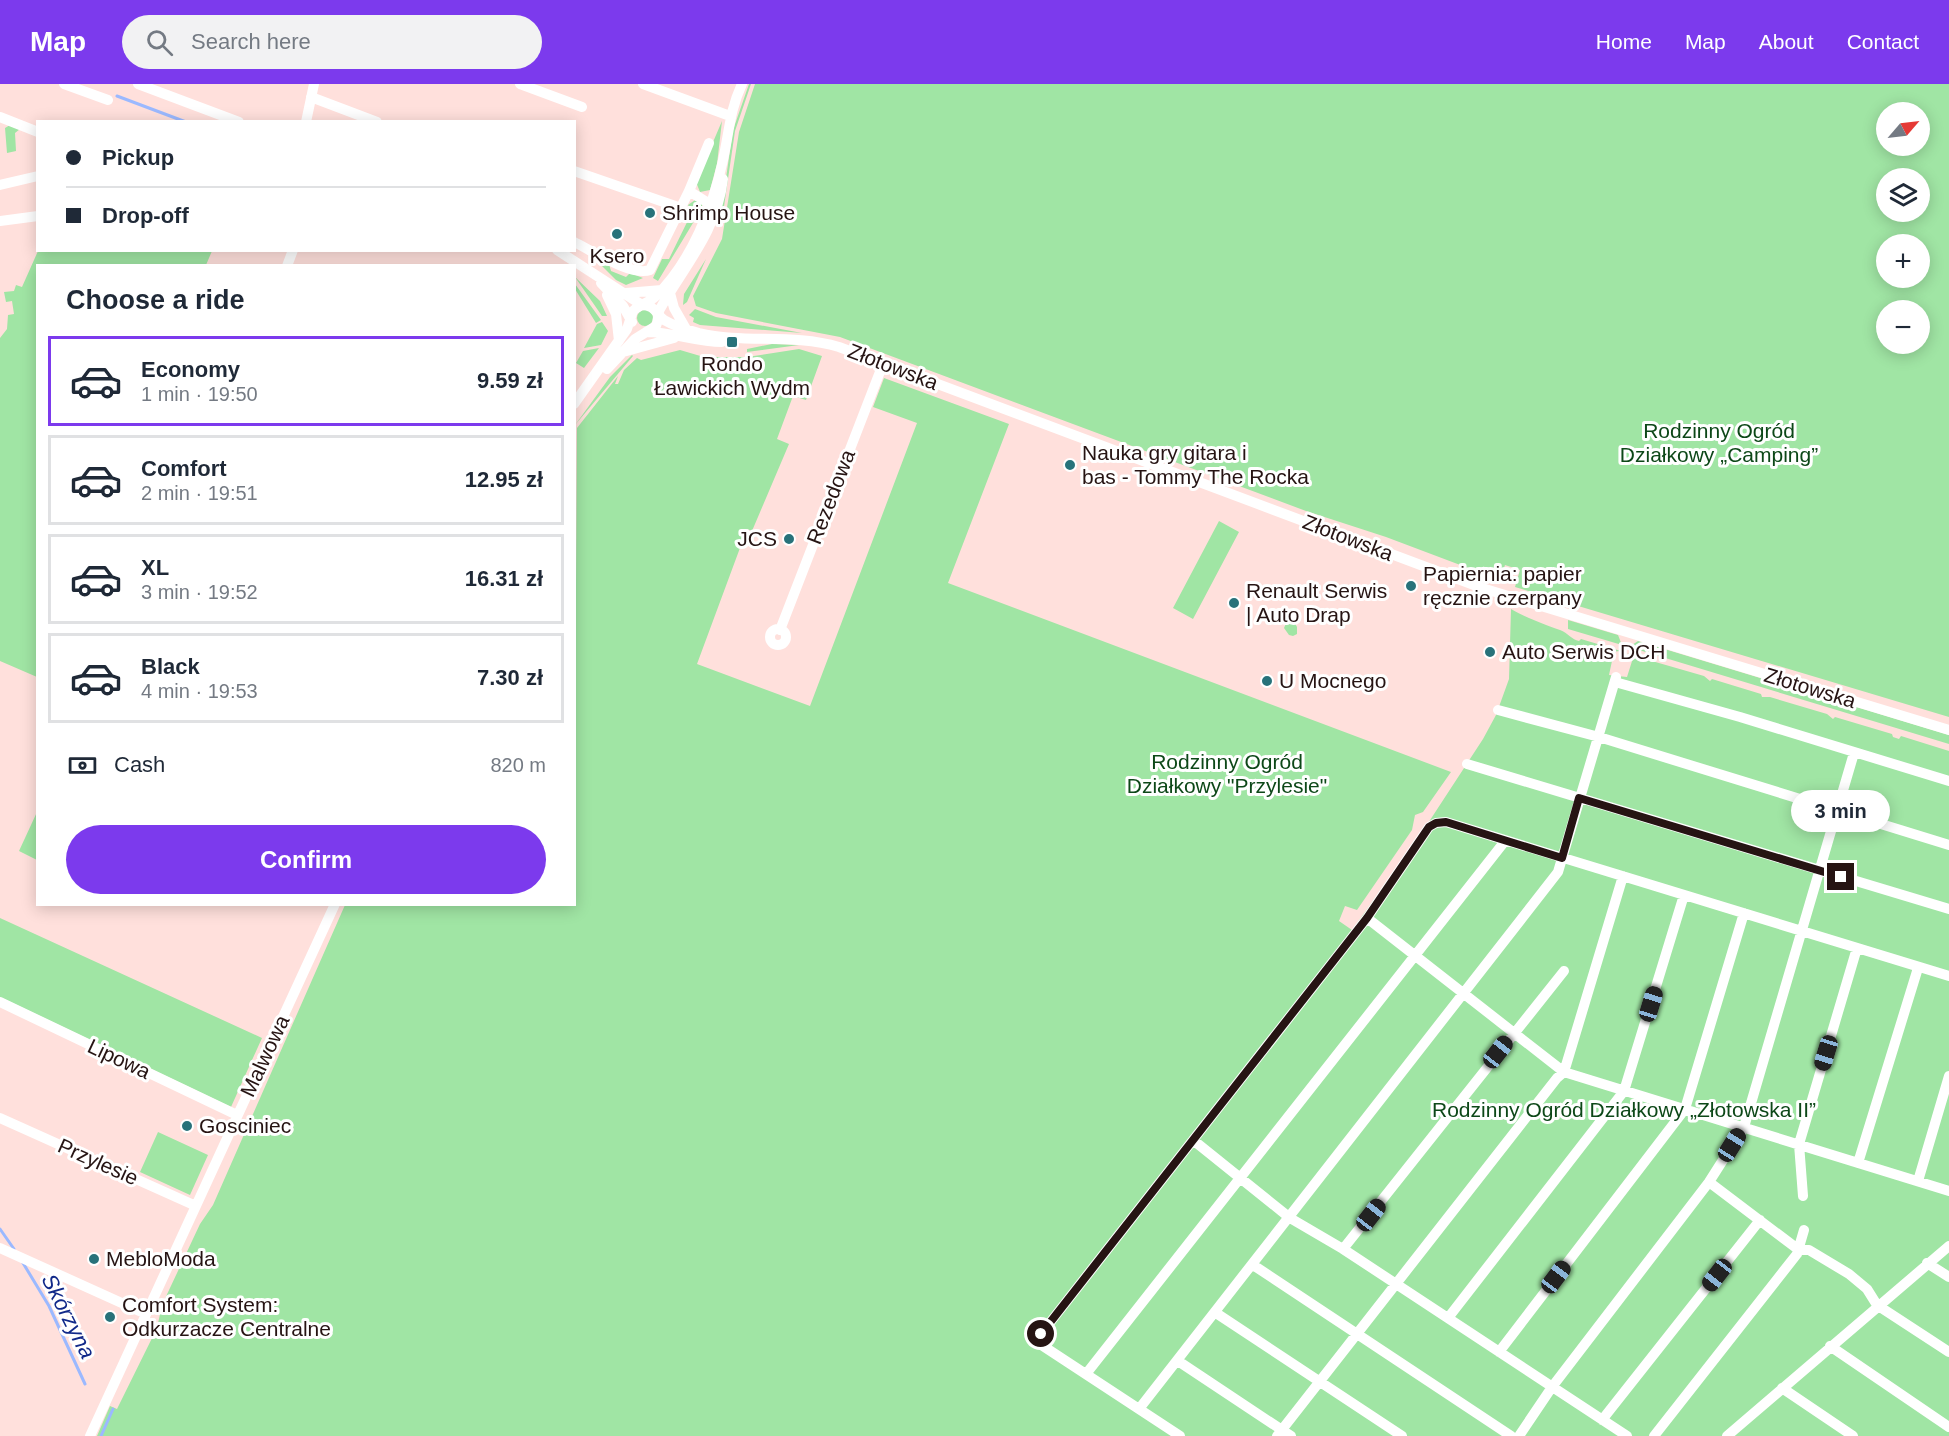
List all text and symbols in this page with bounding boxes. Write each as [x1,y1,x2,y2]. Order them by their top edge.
search box [122,15,542,69]
text: Map [30,26,86,57]
icon: search [143,26,176,59]
text: Search here [191,29,311,54]
text: Home [1596,30,1652,53]
text: Map [1685,30,1726,53]
text: About [1759,30,1814,53]
text: Contact [1847,30,1919,53]
north arrow [1876,102,1930,156]
map controls [1876,102,1930,354]
text: Pickup [102,145,174,170]
button: layers [1876,168,1930,222]
place label: Shrimp House [662,201,795,224]
text: Drop-off [102,203,189,228]
marker: Shrimp House [643,206,657,220]
marker: Ksero [610,227,624,241]
button: + [1876,234,1930,288]
place label: Ksero [590,244,644,267]
text: Choose a ride [66,285,245,315]
button: − [1876,300,1930,354]
marker: Rondo Ławickich Wydm [725,335,739,349]
street label: Złotowska [845,339,942,394]
place label: Rondo Ławickich Wydm [654,352,810,399]
icon: car [69,354,123,408]
text: Economy [141,357,240,382]
text: 9.59 zł [477,368,543,393]
text: 1 min · 19:50 [141,383,258,405]
park label: Rodzinny Ogród Działkowy „Camping” [1620,419,1818,466]
place label: Nauka gry gitara i bas - Tommy The Rocka [1082,441,1309,488]
street label: Rezedowa [802,446,859,547]
icon: car [69,453,123,507]
text: Comfort [141,456,227,481]
marker: Nauka gry gitara i bas - Tommy The Rocka [1063,458,1077,472]
text: 12.95 zł [465,467,543,492]
text: 2 min · 19:51 [141,482,258,504]
street label: Złotowska [1300,510,1397,565]
place label: JCS [737,527,777,550]
marker: JCS [782,532,796,546]
icon: car [69,552,123,606]
text: XL [141,555,169,580]
place label: Papiernia: papier ręcznie czerpany [1423,562,1582,609]
text: 16.31 zł [465,566,543,591]
place label: Renault Serwis | Auto Drap [1246,579,1387,626]
marker: Papiernia: papier ręcznie czerpany [1404,579,1418,593]
text: 3 min · 19:52 [141,581,258,603]
marker: Renault Serwis | Auto Drap [1227,596,1241,610]
place label: Auto Serwis DCH [1502,640,1665,663]
marker: Auto Serwis DCH [1483,645,1497,659]
icon: car [69,651,123,705]
text: Black [141,654,200,679]
street label: Złotowska [1762,663,1859,712]
text: 7.30 zł [477,665,543,690]
place label: U Mocnego [1279,669,1386,692]
marker: U Mocnego [1260,674,1274,688]
text: 4 min · 19:53 [141,680,258,702]
icon: cash [66,749,99,782]
park label: Rodzinny Ogród Działkowy "Przylesie" [1127,750,1327,797]
text: Cash [114,752,165,777]
text: 820 m [490,754,546,776]
callout: 3 min [1792,790,1890,832]
text: 3 min [1814,800,1867,822]
button: Confirm [66,825,546,894]
route end [1827,863,1854,890]
car [1637,984,1665,1024]
street label: Malwowa [236,1011,294,1100]
car [1480,1032,1516,1072]
car [1812,1033,1840,1073]
street label: Lipowa [84,1034,155,1083]
park label: Rodzinny Ogród Działkowy „Złotowska II” [1432,1098,1816,1121]
place label: Gosciniec [199,1114,291,1137]
marker: Gosciniec [180,1119,194,1133]
car [1715,1125,1749,1165]
street label: Przylesie [55,1134,142,1189]
car [1353,1195,1389,1235]
place label: MebloModa [106,1247,216,1270]
marker: MebloModa [87,1252,101,1266]
car [1699,1255,1735,1295]
car [1538,1257,1574,1297]
water label: Skórzyna [37,1270,101,1363]
place label: Comfort System: Odkurzacze Centralne [122,1293,331,1340]
marker: Comfort System: Odkurzacze Centralne [103,1310,117,1324]
route start [1027,1320,1054,1347]

